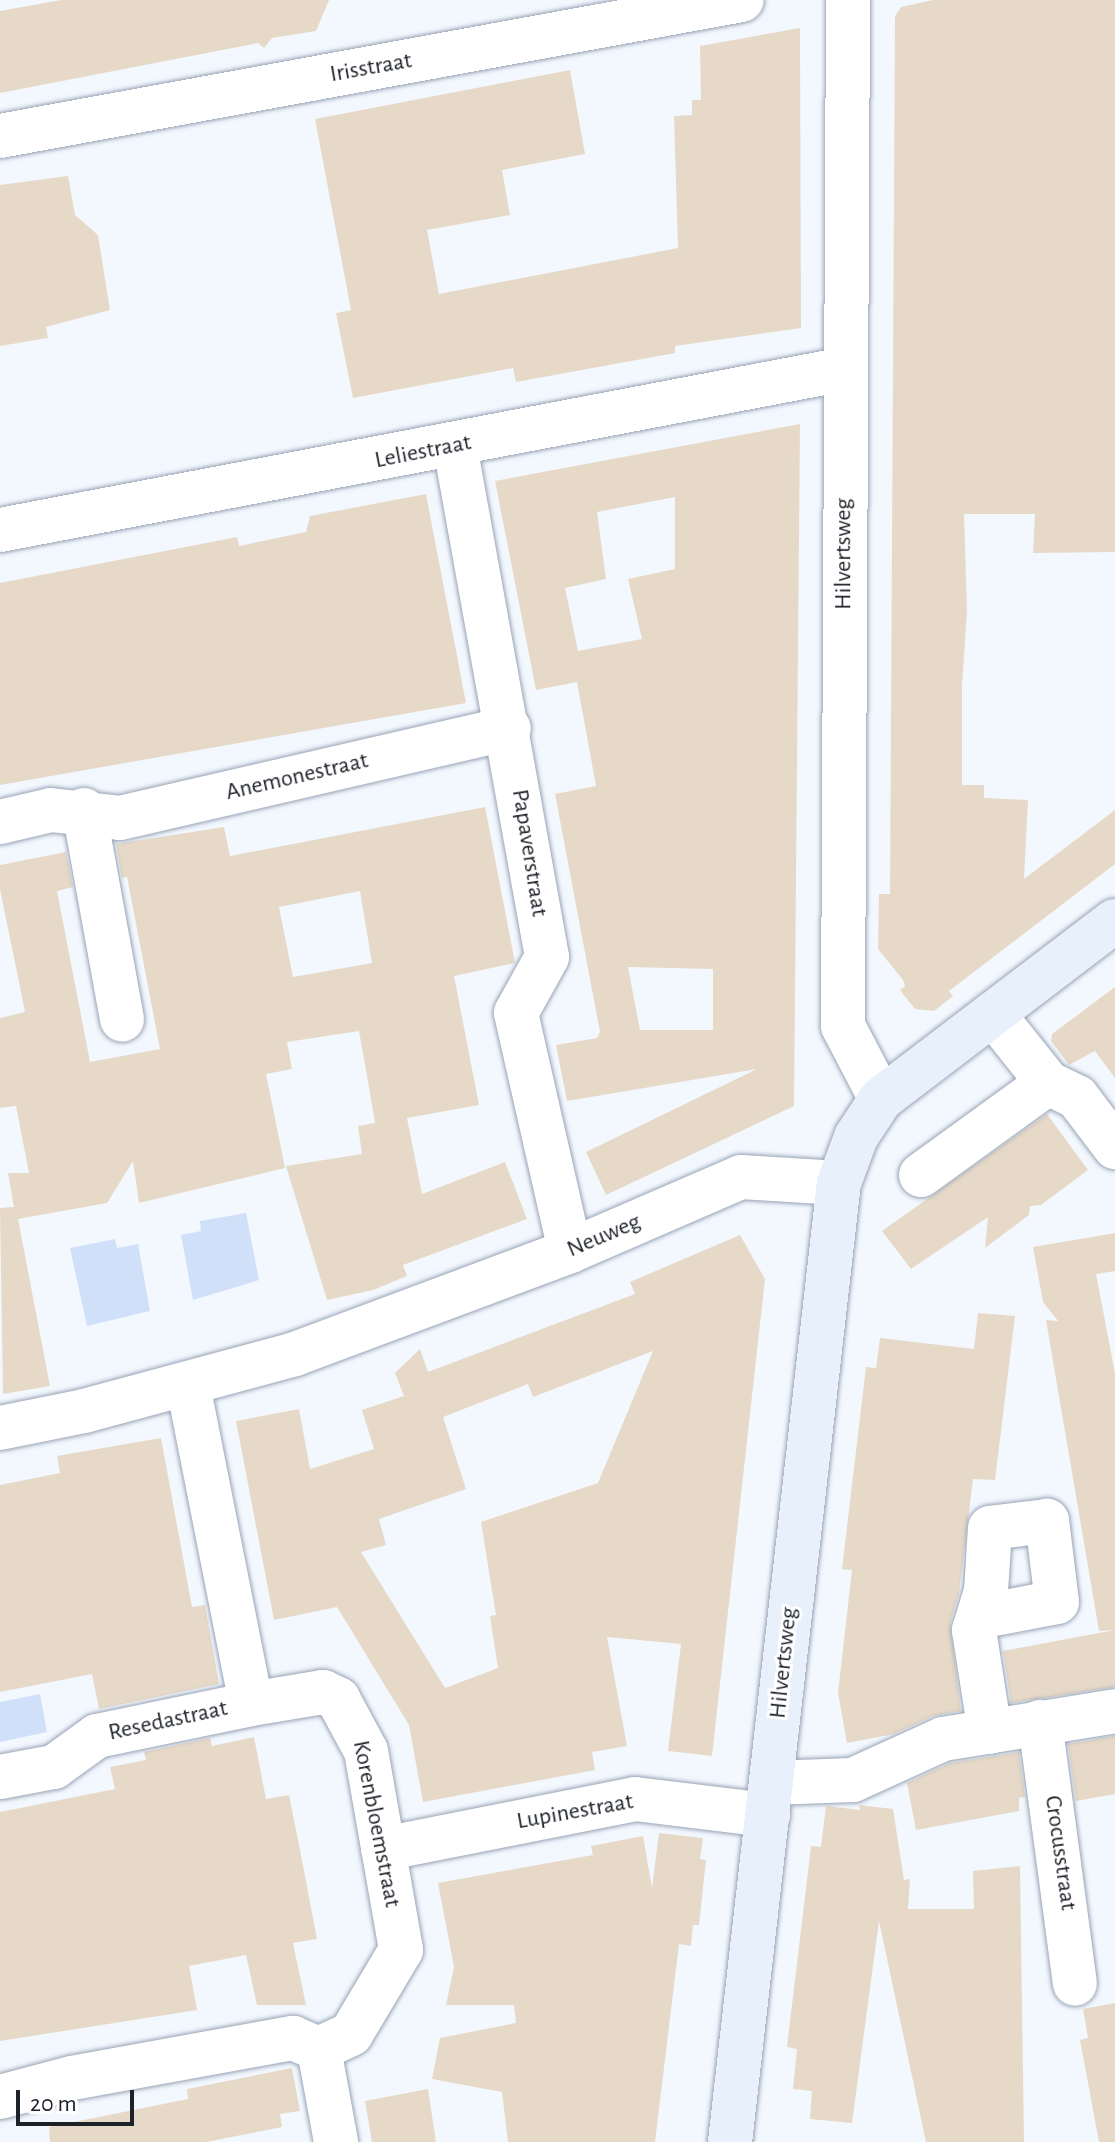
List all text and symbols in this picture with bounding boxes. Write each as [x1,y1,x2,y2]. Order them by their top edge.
street label: Irisstraat [328,47,414,89]
street label: Leliestraat [372,429,474,475]
street label: Hilvertsweg [830,498,858,610]
street label: Anemonestraat [223,747,371,807]
street label: Papaverstraat [505,787,553,919]
street label: Neuweg [563,1208,645,1264]
street label: Hilvertsweg [764,1606,804,1720]
street label: Resedastraat [106,1694,230,1748]
street label: Korenbloemstraat [346,1738,406,1910]
street label: Lupinestraat [515,1788,635,1836]
street label: Crocusstraat [1038,1794,1082,1912]
scale bar [20,2074,138,2124]
text: 20 m [30,2092,77,2116]

